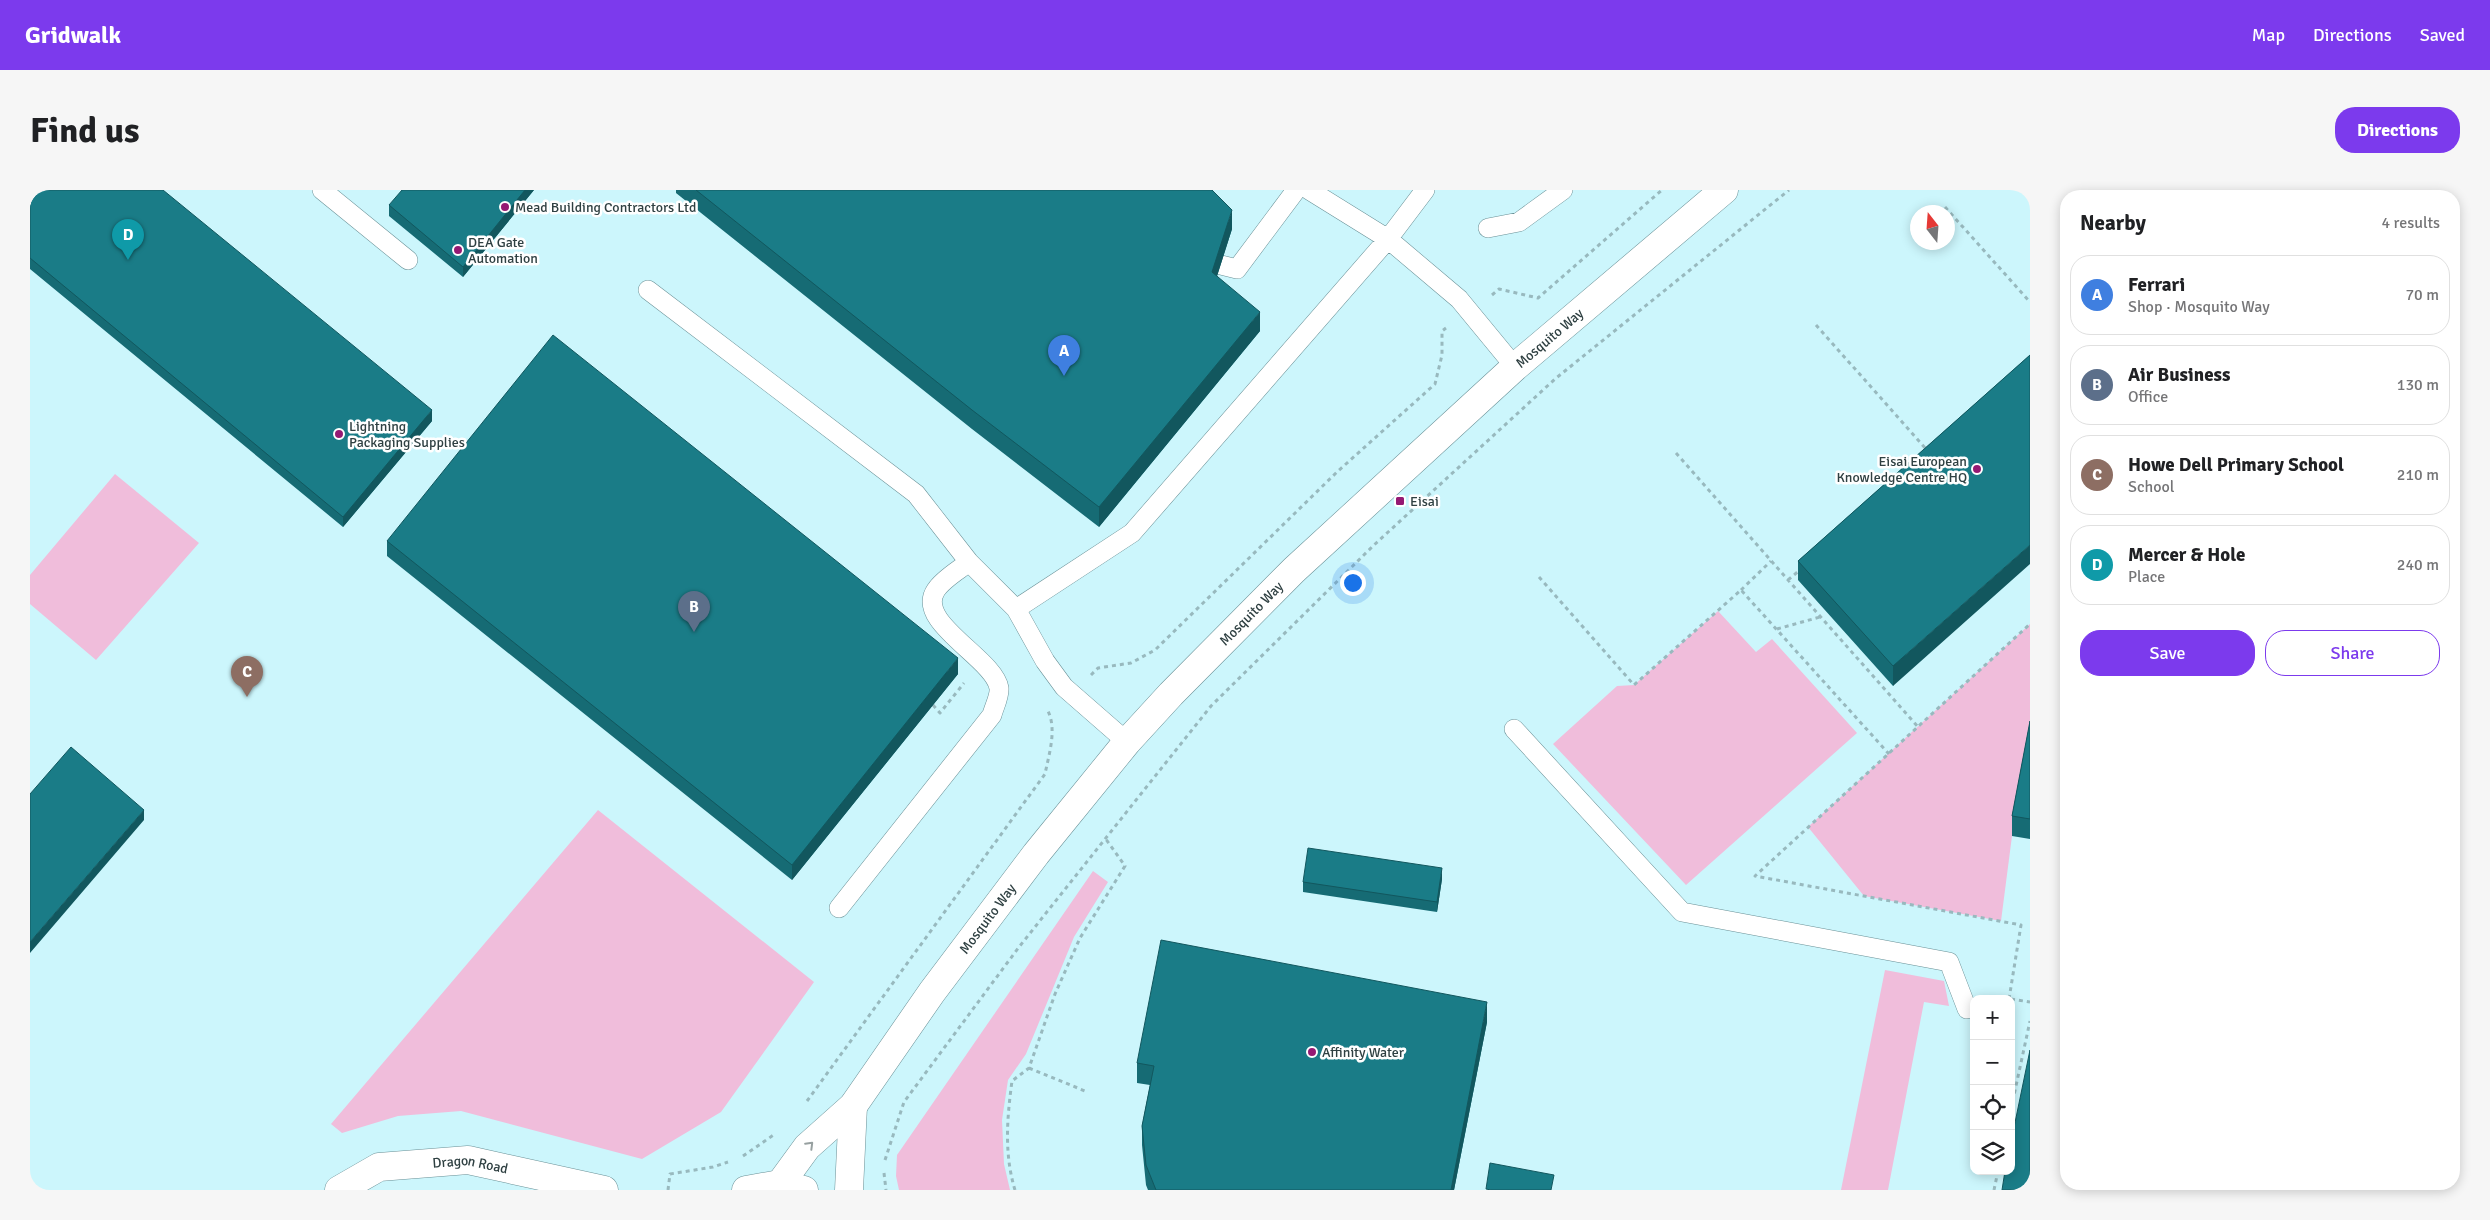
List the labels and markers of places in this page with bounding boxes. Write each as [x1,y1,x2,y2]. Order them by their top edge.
place label: Mead Building Contractors Ltd [515,199,696,216]
marker: Mead Building Contractors Ltd [499,201,511,213]
pin: D [112,219,144,260]
place label: DEA Gate Automation [468,234,538,267]
marker: DEA Gate Automation [452,244,464,256]
pin: A [1048,335,1080,376]
place label: Lightning Packaging Supplies [349,418,465,451]
marker: Lightning Packaging Supplies [333,428,345,440]
place label: Eisai European Knowledge Centre HQ [1836,453,1967,486]
marker: Eisai European Knowledge Centre HQ [1971,463,1983,475]
place label: Eisai [1410,493,1439,510]
marker: Eisai [1394,495,1406,507]
pin: B [678,591,710,632]
pin: C [231,656,263,697]
place label: Affinity Water [1322,1044,1405,1061]
marker: Affinity Water [1306,1046,1318,1058]

